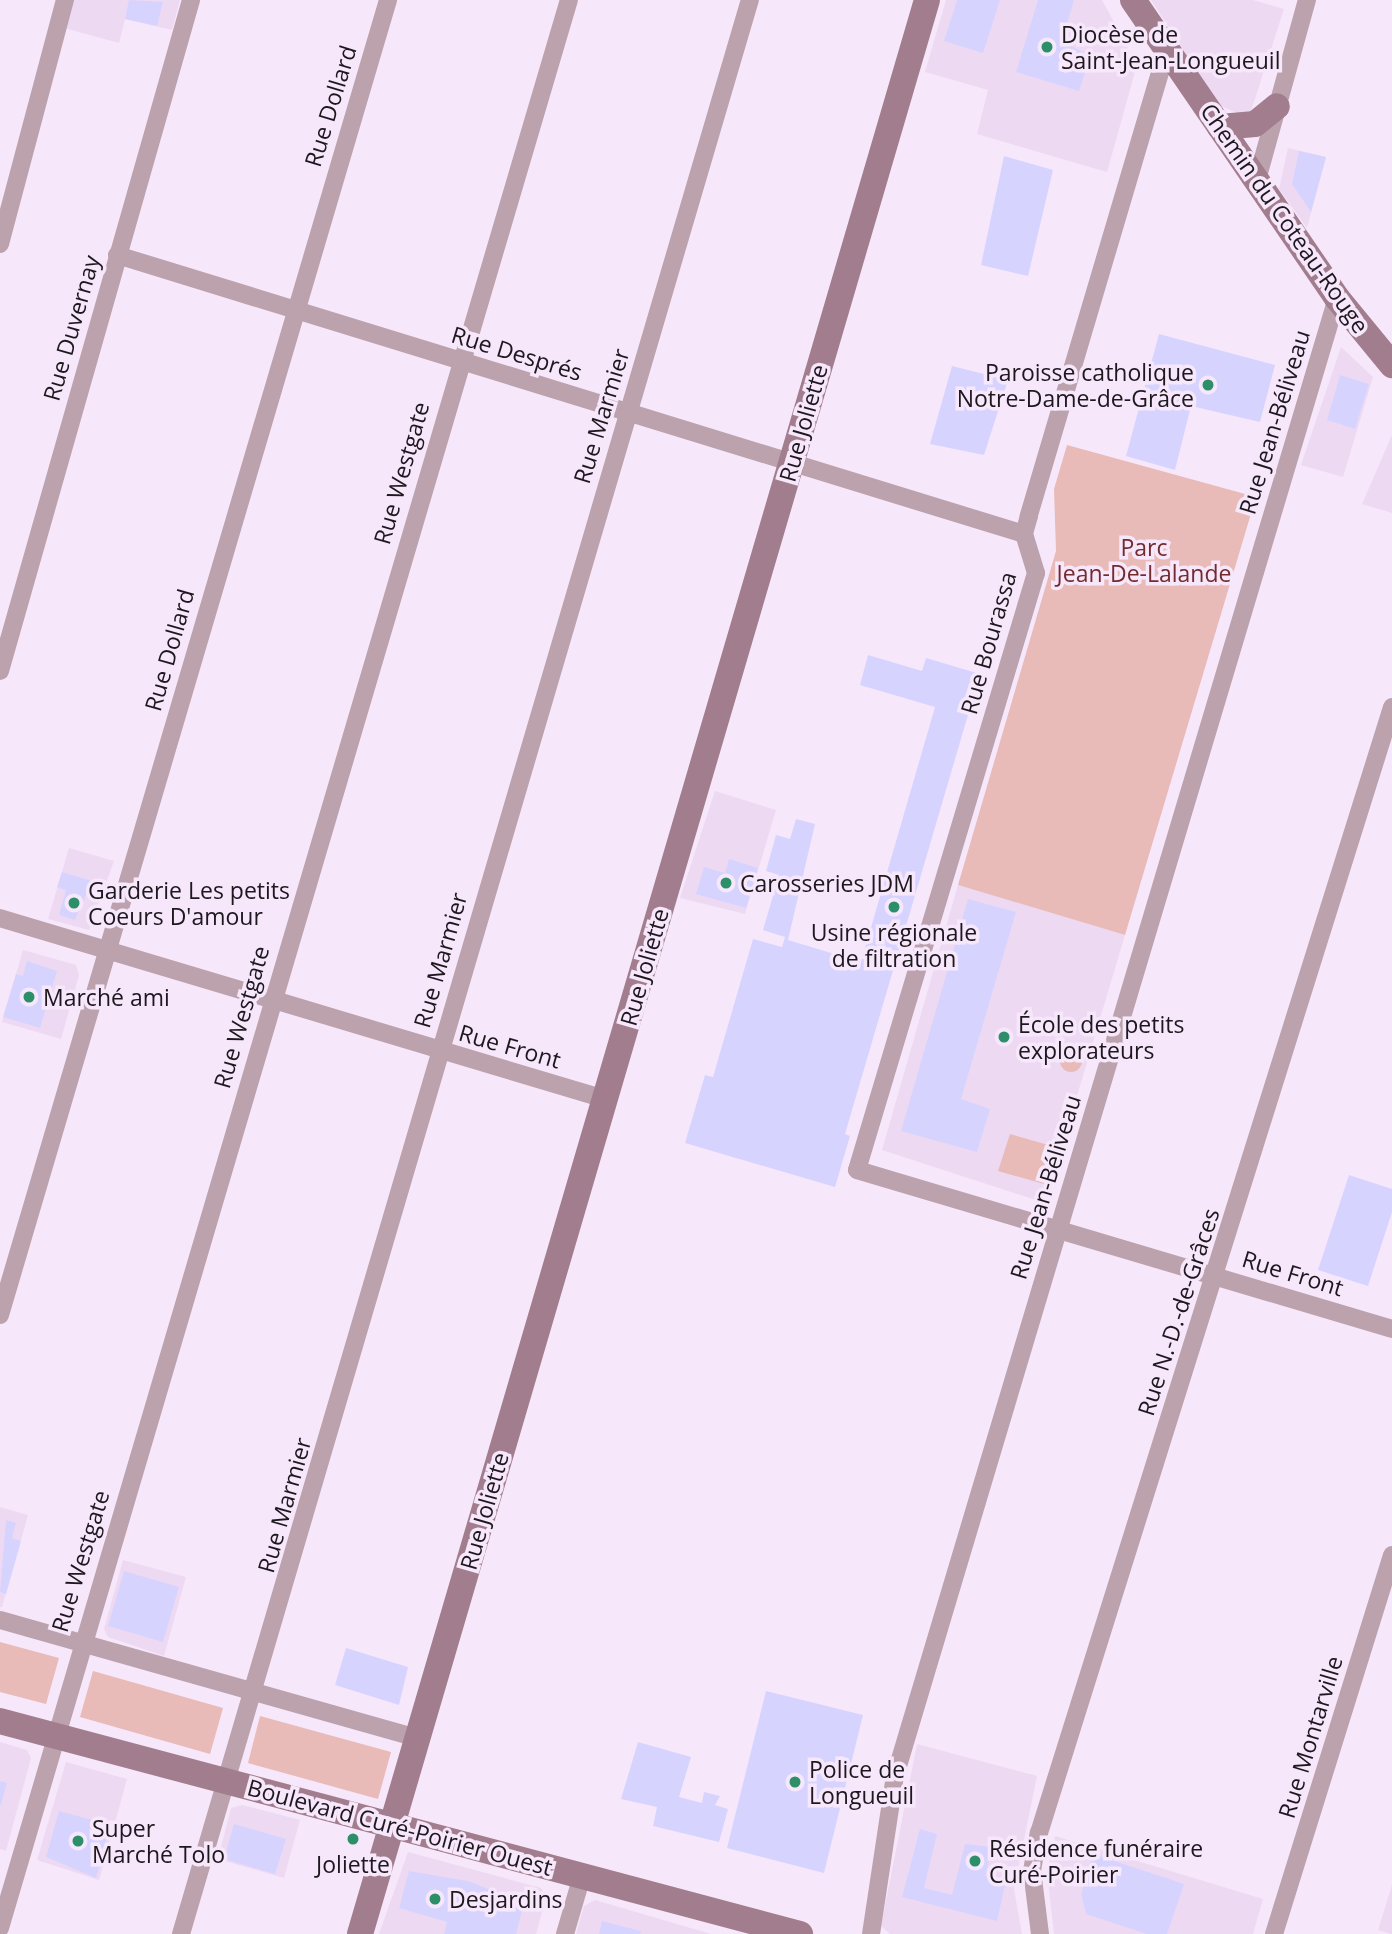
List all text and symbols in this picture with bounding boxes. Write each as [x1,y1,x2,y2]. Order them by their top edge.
place label: Diocèse de Saint-Jean-Longueuil [1061,20,1280,74]
marker: Diocèse de Saint-Jean-Longueuil [1039,39,1055,55]
street label: Rue Dollard [298,42,362,170]
street label: Chemin du Coteau-Rouge [1195,98,1375,338]
street label: Rue Duvernay [37,252,105,404]
street label: Rue Després [448,320,586,386]
street label: Rue Jean-Béliveau [1233,327,1315,517]
street label: Rue Marmier [567,345,635,487]
place label: Paroisse catholique Notre-Dame-de-Grâce [957,358,1194,412]
street label: Rue Joliette [773,361,833,485]
marker: Paroisse catholique Notre-Dame-de-Grâce [1200,377,1216,393]
street label: Rue Westgate [367,399,435,547]
park label: Parc Jean-De-Lalande [1057,533,1231,587]
street label: Rue Bourassa [954,569,1022,717]
street label: Rue Dollard [138,586,200,714]
place label: Carosseries JDM [740,869,914,897]
marker: Carosseries JDM [718,875,734,891]
place label: Garderie Les petits Coeurs D'amour [88,876,290,930]
street label: Rue Marmier [408,889,472,1031]
marker: Garderie Les petits Coeurs D'amour [66,895,82,911]
marker: Usine régionale de filtration [886,899,902,915]
street label: Rue Joliette [614,905,674,1029]
place label: Usine régionale de filtration [811,918,977,972]
street label: Rue Westgate [207,943,275,1091]
place label: Marché ami [43,983,170,1011]
marker: Marché ami [21,989,37,1005]
place label: École des petits explorateurs [1018,1010,1184,1064]
street label: Rue Front [456,1018,564,1074]
marker: École des petits explorateurs [996,1029,1012,1045]
street label: Rue Jean-Béliveau [1004,1092,1086,1282]
street label: Rue N.-D.-de-Grâces [1131,1205,1225,1419]
street label: Rue Front [1239,1245,1347,1301]
street label: Rue Marmier [252,1434,316,1576]
street label: Rue Joliette [454,1449,514,1573]
street label: Rue Westgate [45,1487,115,1635]
street label: Rue Montarville [1272,1653,1348,1821]
place label: Police de Longueuil [809,1755,914,1809]
street label: Boulevard Curé-Poirier Ouest [244,1773,556,1881]
marker: Police de Longueuil [787,1774,803,1790]
place label: Super Marché Tolo [92,1814,225,1868]
marker: Joliette [345,1831,361,1847]
marker: Super Marché Tolo [70,1833,86,1849]
place label: Résidence funéraire Curé-Poirier [989,1834,1203,1888]
place label: Joliette [316,1850,390,1878]
marker: Résidence funéraire Curé-Poirier [967,1853,983,1869]
place label: Desjardins [449,1885,562,1913]
marker: Desjardins [427,1891,443,1907]

